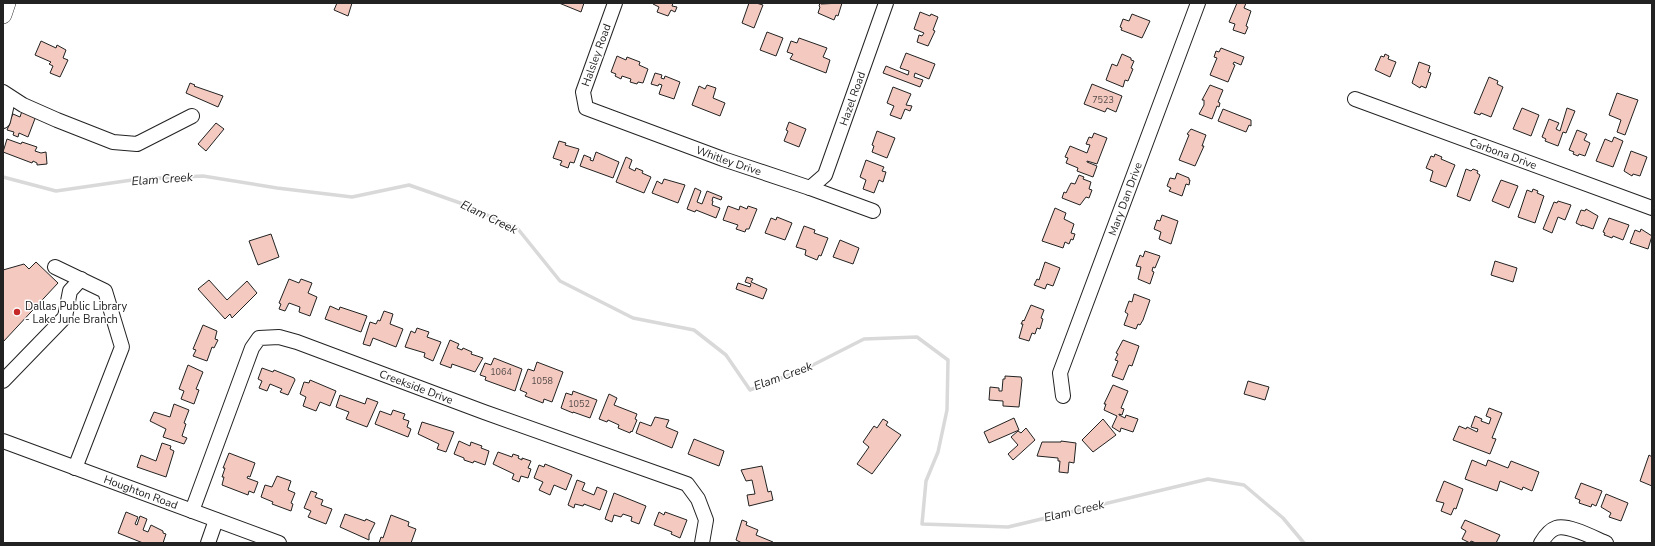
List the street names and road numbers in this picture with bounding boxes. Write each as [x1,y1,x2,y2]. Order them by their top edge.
street label: Halsley Road [578,22,615,89]
street label: Hazel Road [836,69,869,128]
street label: Carbona Drive [1467,135,1539,173]
street label: Whitley Drive [694,143,763,179]
street label: Mary Dan Drive [1105,160,1146,238]
street label: Creekside Drive [377,367,455,408]
street label: Houghton Road [102,472,180,513]

